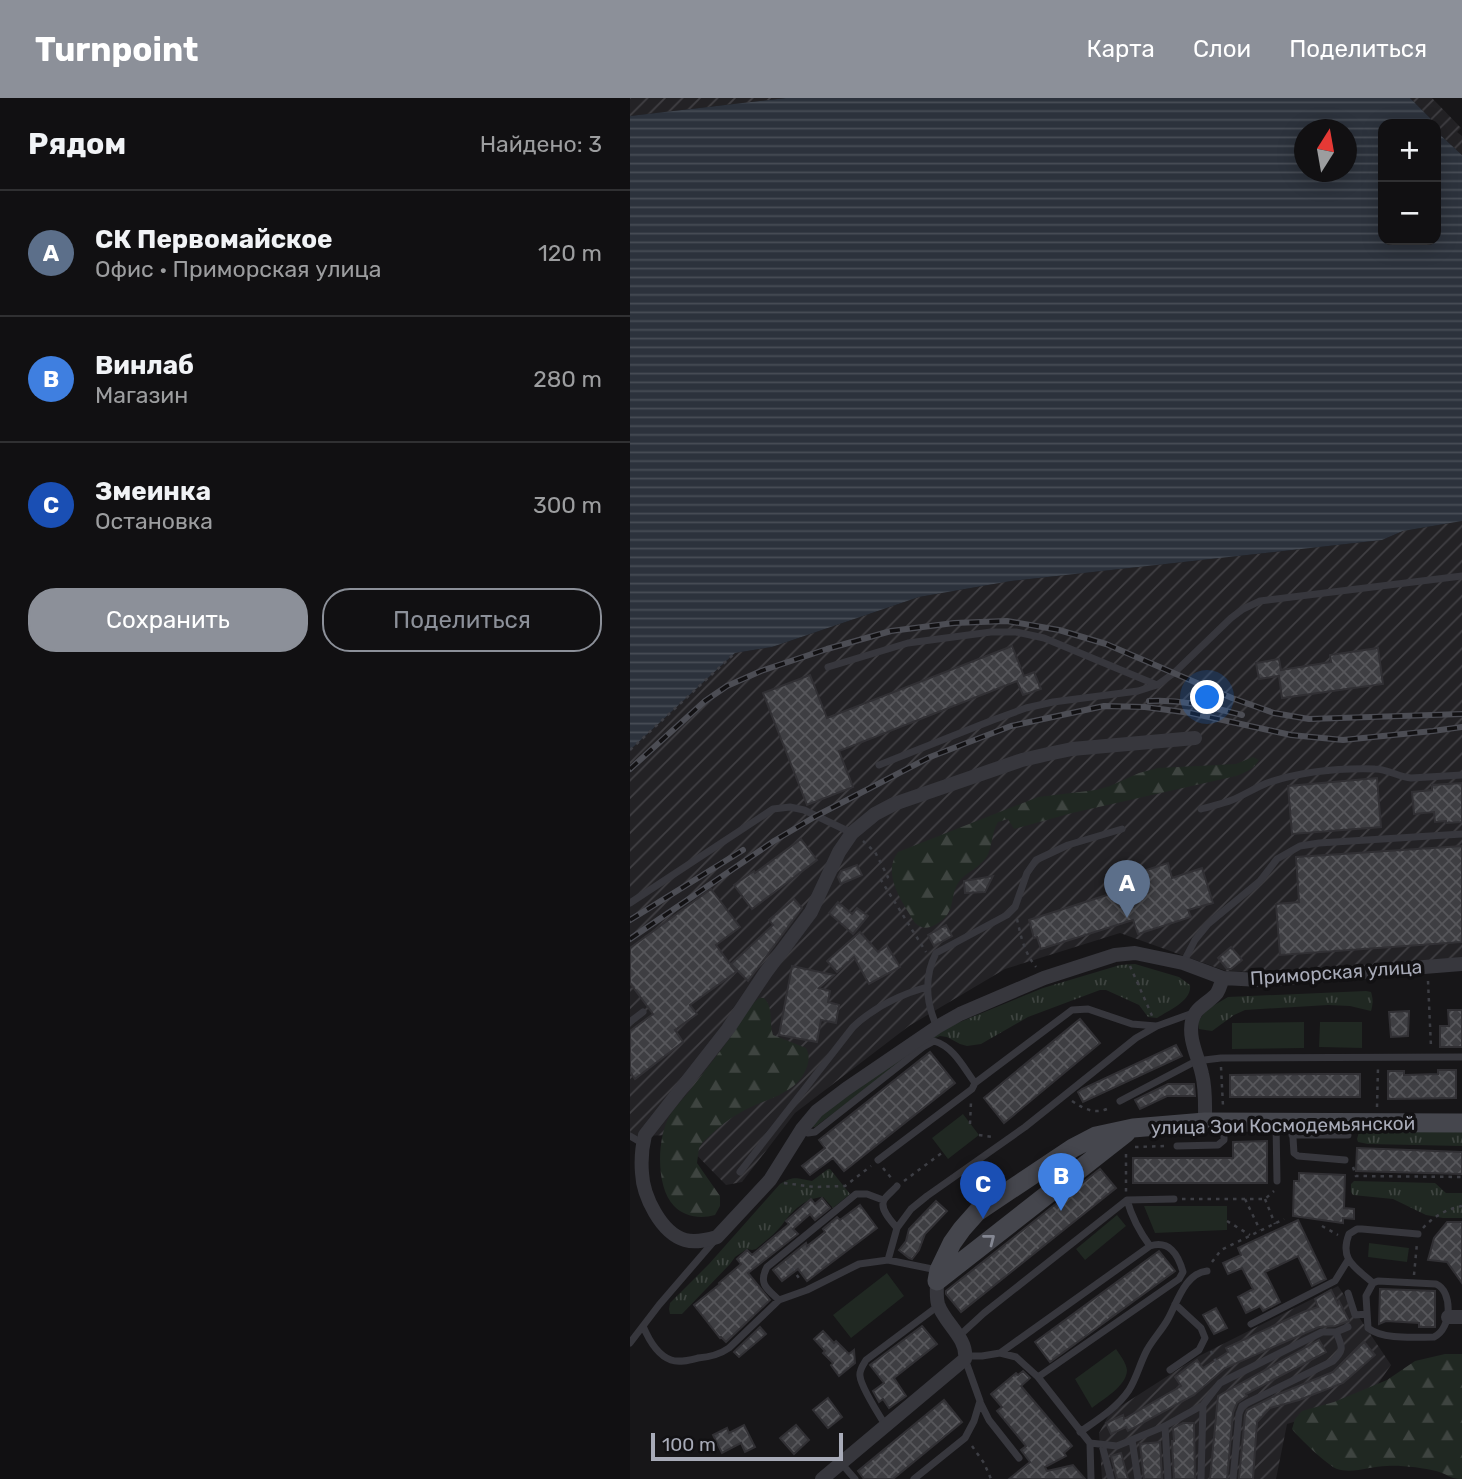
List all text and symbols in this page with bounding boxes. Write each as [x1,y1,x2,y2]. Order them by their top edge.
text: Turnpoint [35,30,198,69]
text: Карта [1086,35,1155,63]
text: Слои [1193,35,1251,63]
text: Поделиться [1289,35,1427,63]
north arrow [1294,119,1357,182]
map controls [1378,119,1441,245]
button: + [1378,119,1441,182]
text: Рядом [28,126,126,162]
text: Найдено: 3 [480,130,602,158]
button: − [1378,182,1441,245]
text: СК Первомайское [95,224,333,255]
text: A [43,239,59,267]
text: 120 m [538,239,602,267]
text: Офис · Приморская улица [95,255,381,283]
text: Винлаб [95,350,194,381]
text: B [43,365,59,393]
text: 280 m [533,365,602,393]
text: Магазин [95,381,188,409]
text: Змеинка [95,476,211,507]
text: C [43,491,59,519]
text: 300 m [533,491,602,519]
text: Остановка [95,507,213,535]
button: Сохранить [28,588,308,652]
button: Поделиться [322,588,602,652]
your location [1190,680,1224,714]
pin: A [1104,860,1150,918]
street label: Приморская улица [1249,955,1423,990]
street label: улица Зои Космодемьянской [1151,1112,1415,1139]
pin: B [1038,1153,1084,1211]
pin: C [960,1161,1006,1219]
one-way arrow [983,1234,995,1247]
scale bar [651,1430,844,1462]
text: 100 m [662,1433,716,1456]

